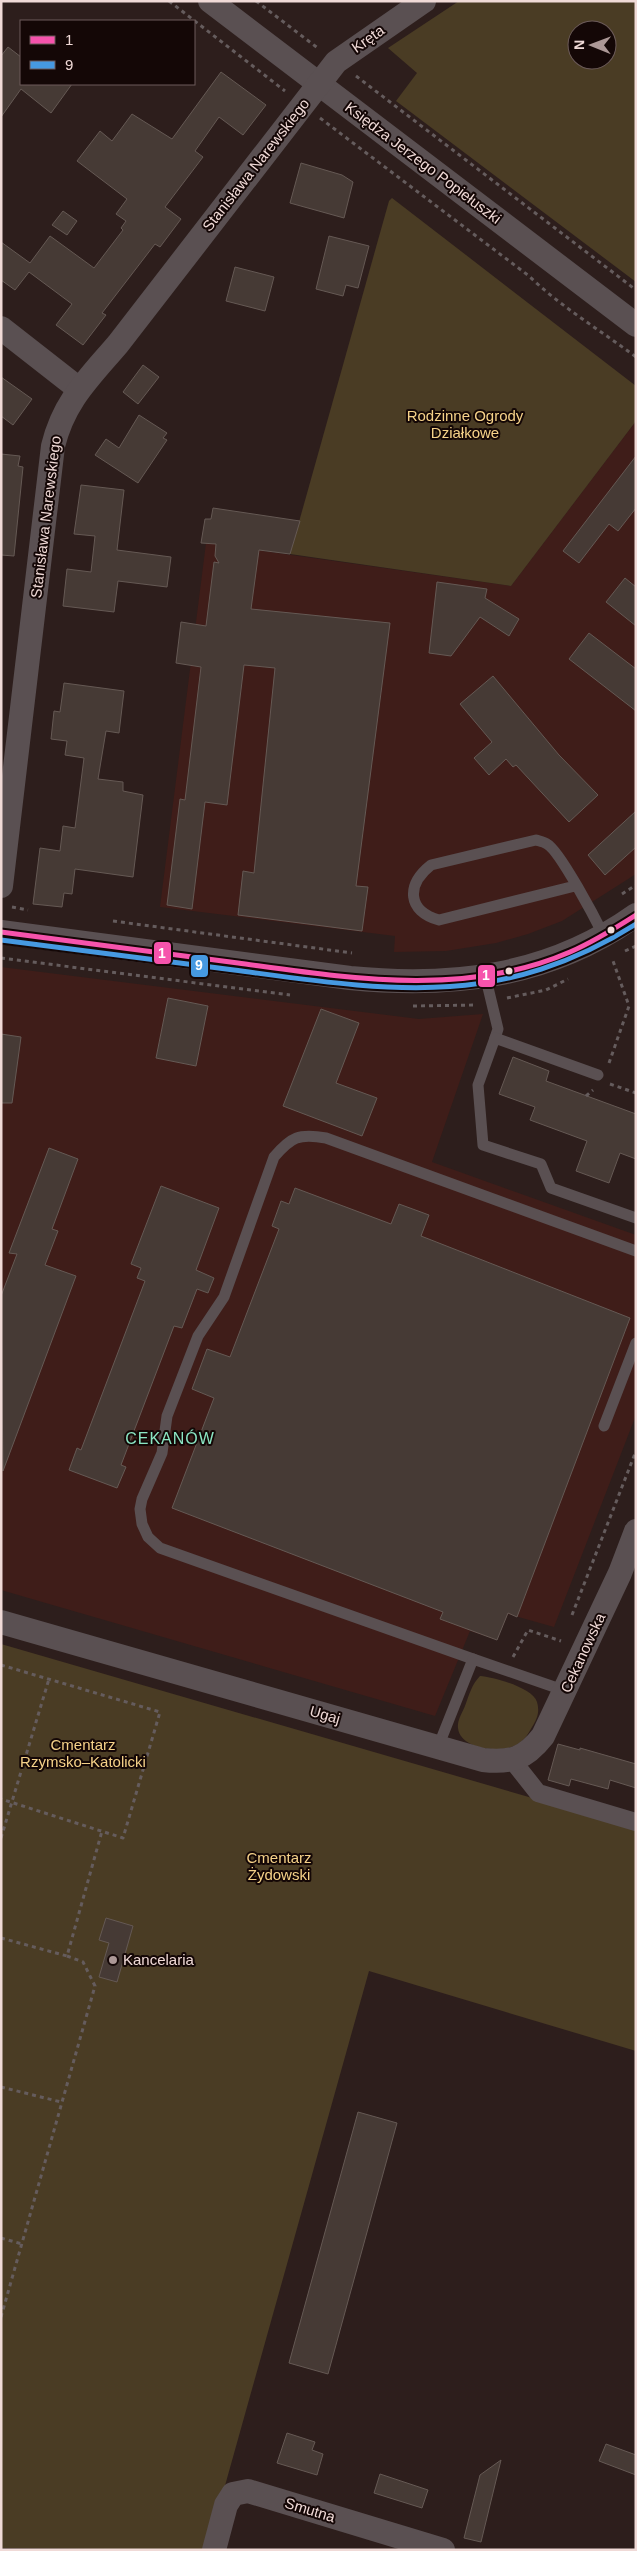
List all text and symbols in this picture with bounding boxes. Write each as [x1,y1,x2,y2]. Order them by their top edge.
legend [20,20,195,85]
north arrow [567,20,617,70]
street label: Kręta [348,21,388,56]
text: 1 [65,31,73,48]
text: N [571,40,587,50]
text: 9 [65,56,73,73]
street label: Stanisława Narewskiego [199,95,313,234]
street label: Księdza Jerzego Popiełuszki [342,98,505,227]
park label: Rodzinne Ogrody Działkowe [407,407,524,441]
street label: Stanisława Narewskiego [27,435,64,599]
unlabelled marker [606,925,616,935]
line badge: 1 [153,941,172,965]
text: 1 [158,945,166,961]
line badge: 9 [190,954,209,978]
text: 9 [195,957,203,973]
line badge: 1 [477,964,496,988]
unlabelled marker [504,966,514,976]
text: 1 [482,967,490,983]
district label: CEKANÓW [125,1429,215,1447]
street label: Cekanowska [557,1610,609,1695]
street label: Ugaj [308,1702,342,1727]
park label: Cmentarz Rzymsko–Katolicki [20,1736,146,1770]
park label: Cmentarz Żydowski [246,1849,312,1883]
place label: Kancelaria [123,1951,195,1968]
marker: Kancelaria [107,1954,119,1966]
street label: Smutna [283,2494,338,2525]

